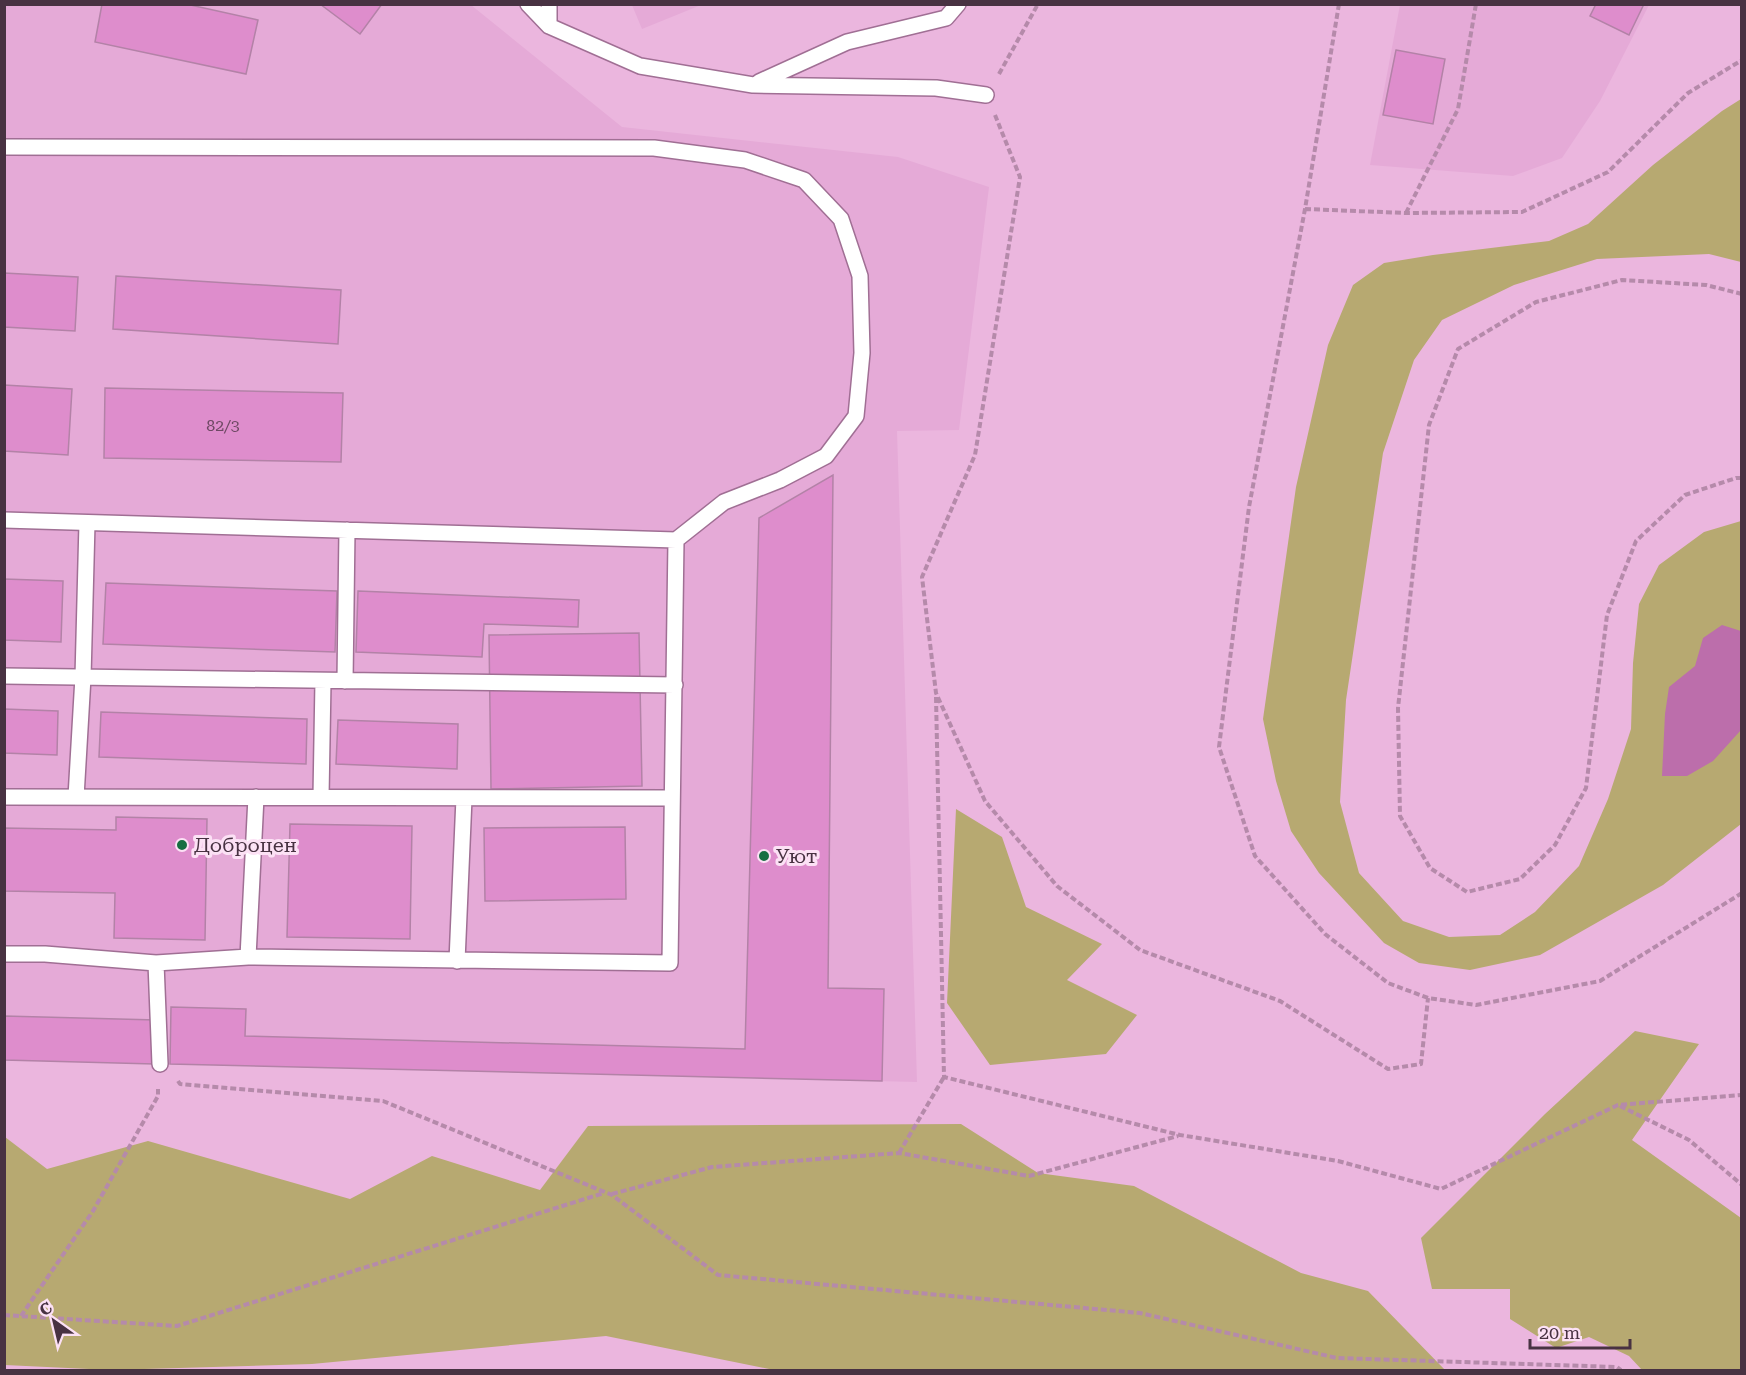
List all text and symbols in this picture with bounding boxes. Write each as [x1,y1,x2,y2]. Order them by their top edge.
house number: 82/3 [206,416,240,435]
place label: Доброцен [194,833,297,857]
marker: Доброцен [175,838,189,852]
place label: Уют [776,844,817,868]
marker: Уют [757,849,771,863]
north arrow [24,1291,84,1351]
text: С [36,1298,56,1320]
scale bar [1530,1312,1630,1350]
text: 20 m [1539,1322,1580,1343]

